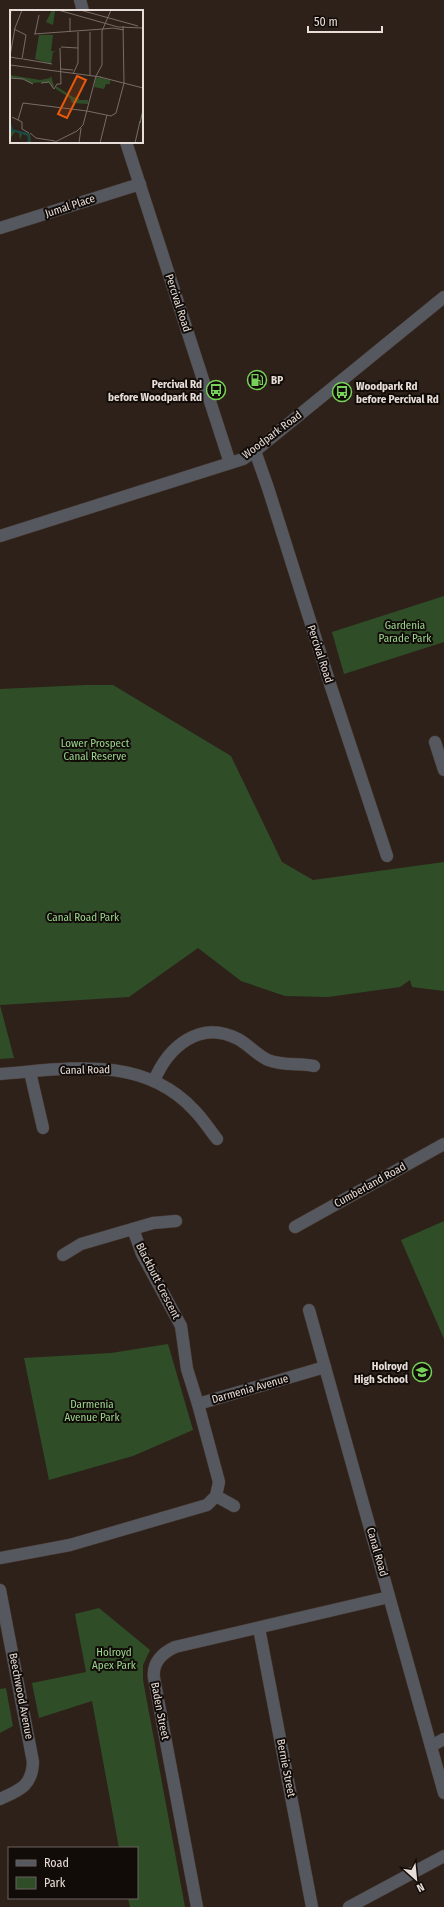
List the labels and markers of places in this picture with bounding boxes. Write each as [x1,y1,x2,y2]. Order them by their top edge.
fuel station icon: BP [246,369,268,391]
place label: BP [271,374,283,387]
place label: Percival Rd before Woodpark Rd [108,378,202,404]
bus stop icon: Percival Rd before Woodpark Rd [205,379,227,401]
place label: Woodpark Rd before Percival Rd [356,380,439,406]
bus stop icon: Woodpark Rd before Percival Rd [331,381,353,403]
place label: Holroyd High School [354,1360,409,1386]
school or university icon: Holroyd High School [411,1361,433,1383]

